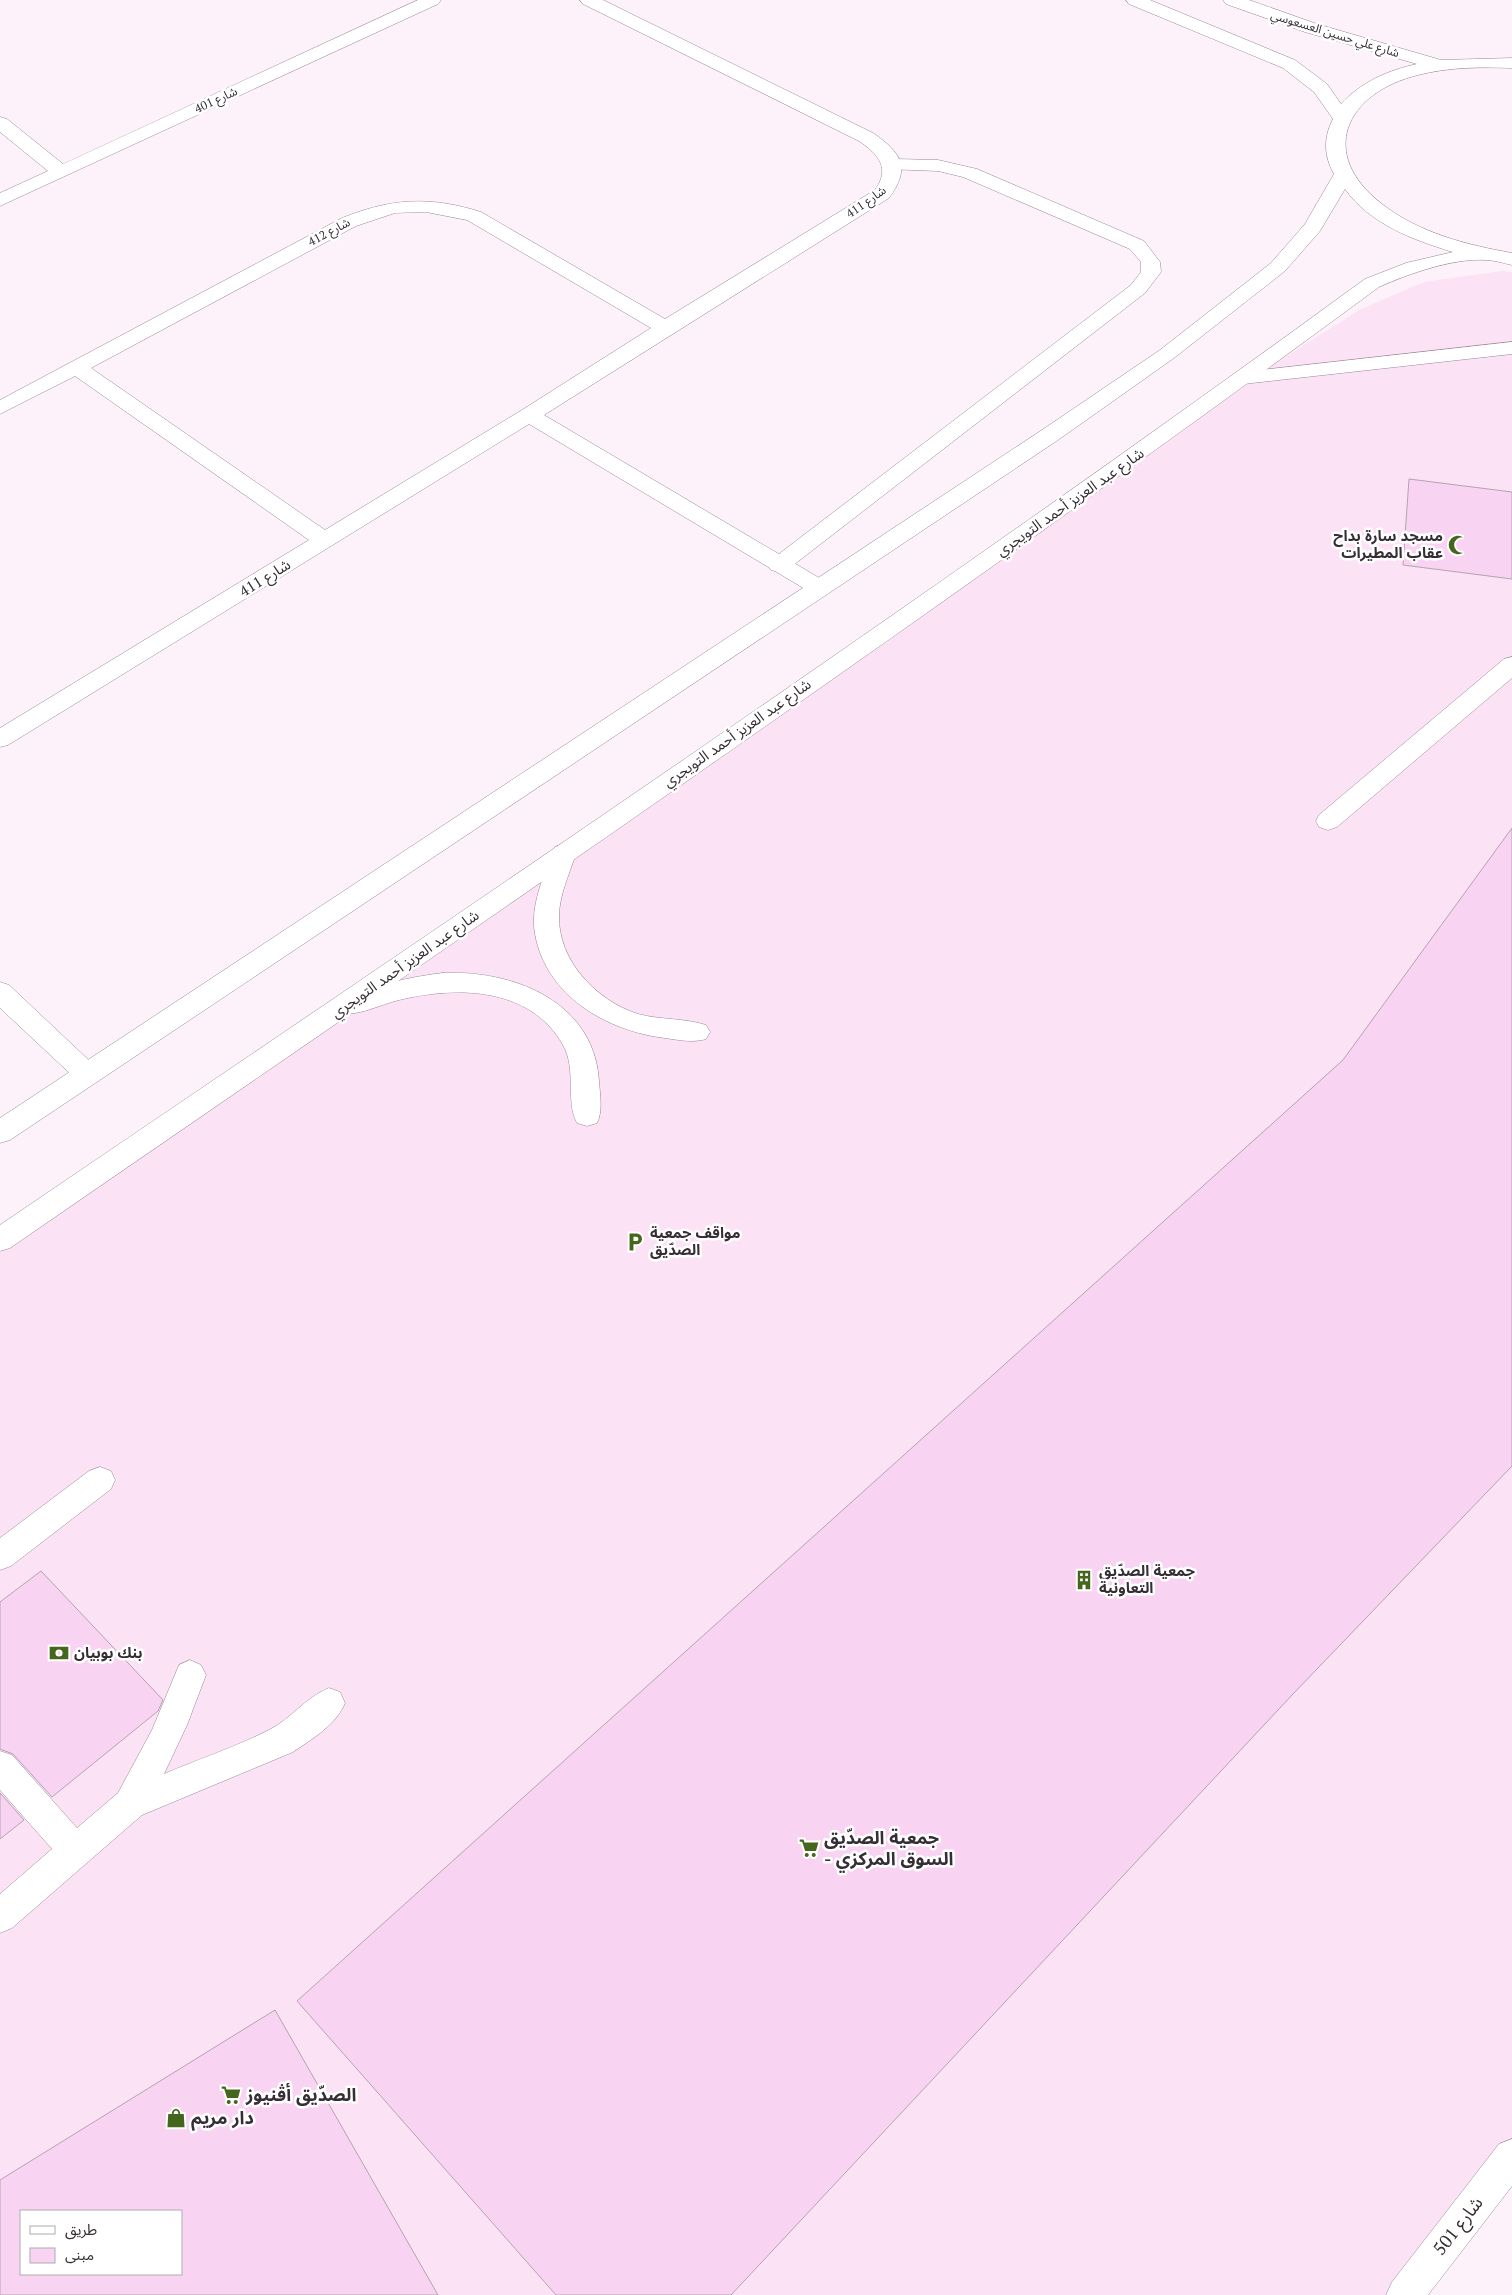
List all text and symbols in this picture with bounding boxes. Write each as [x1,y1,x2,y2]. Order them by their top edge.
street label: شارع علي حسين العسعوسي [1268,7,1401,63]
street label: شارع 401 [192,83,240,118]
street label: شارع 411 [843,182,890,222]
street label: شارع 412 [305,214,353,251]
street label: شارع عبد العزيز أحمد التويجري [992,442,1149,562]
place label: مسجد سارة بداح عقاب المطيرات [1333,525,1443,562]
mosque icon: مسجد سارة بداح عقاب المطيرات [1447,534,1469,556]
street label: شارع 411 [235,553,296,603]
street label: شارع عبد العزيز أحمد التويجري [659,673,816,793]
street label: شارع عبد العزيز أحمد التويجري [327,904,484,1024]
place label: مواقف جمعية الصدّيق [650,1222,741,1259]
parking icon: مواقف جمعية الصدّيق [624,1231,646,1253]
place label: جمعية الصدّيق التعاونية [1099,1560,1196,1597]
building icon: جمعية الصدّيق التعاونية [1073,1569,1095,1591]
bank icon: بنك بوبيان [48,1642,70,1664]
place label: بنك بوبيان [74,1642,143,1662]
place label: جمعية الصدّيق - السوق المركزي [824,1825,953,1873]
supermarket icon: جمعية الصدّيق - السوق المركزي [798,1837,820,1859]
place label: الصدّيق أڤنيوز [245,2082,356,2106]
supermarket icon: الصدّيق أڤنيوز [220,2084,242,2106]
place label: دار مريم [191,2105,254,2131]
shop icon: دار مريم [165,2107,187,2129]
street label: شارع 501 [1427,2191,1490,2262]
legend [20,2210,182,2275]
text: طريق [65,2219,97,2240]
text: مبنى [65,2244,94,2264]

